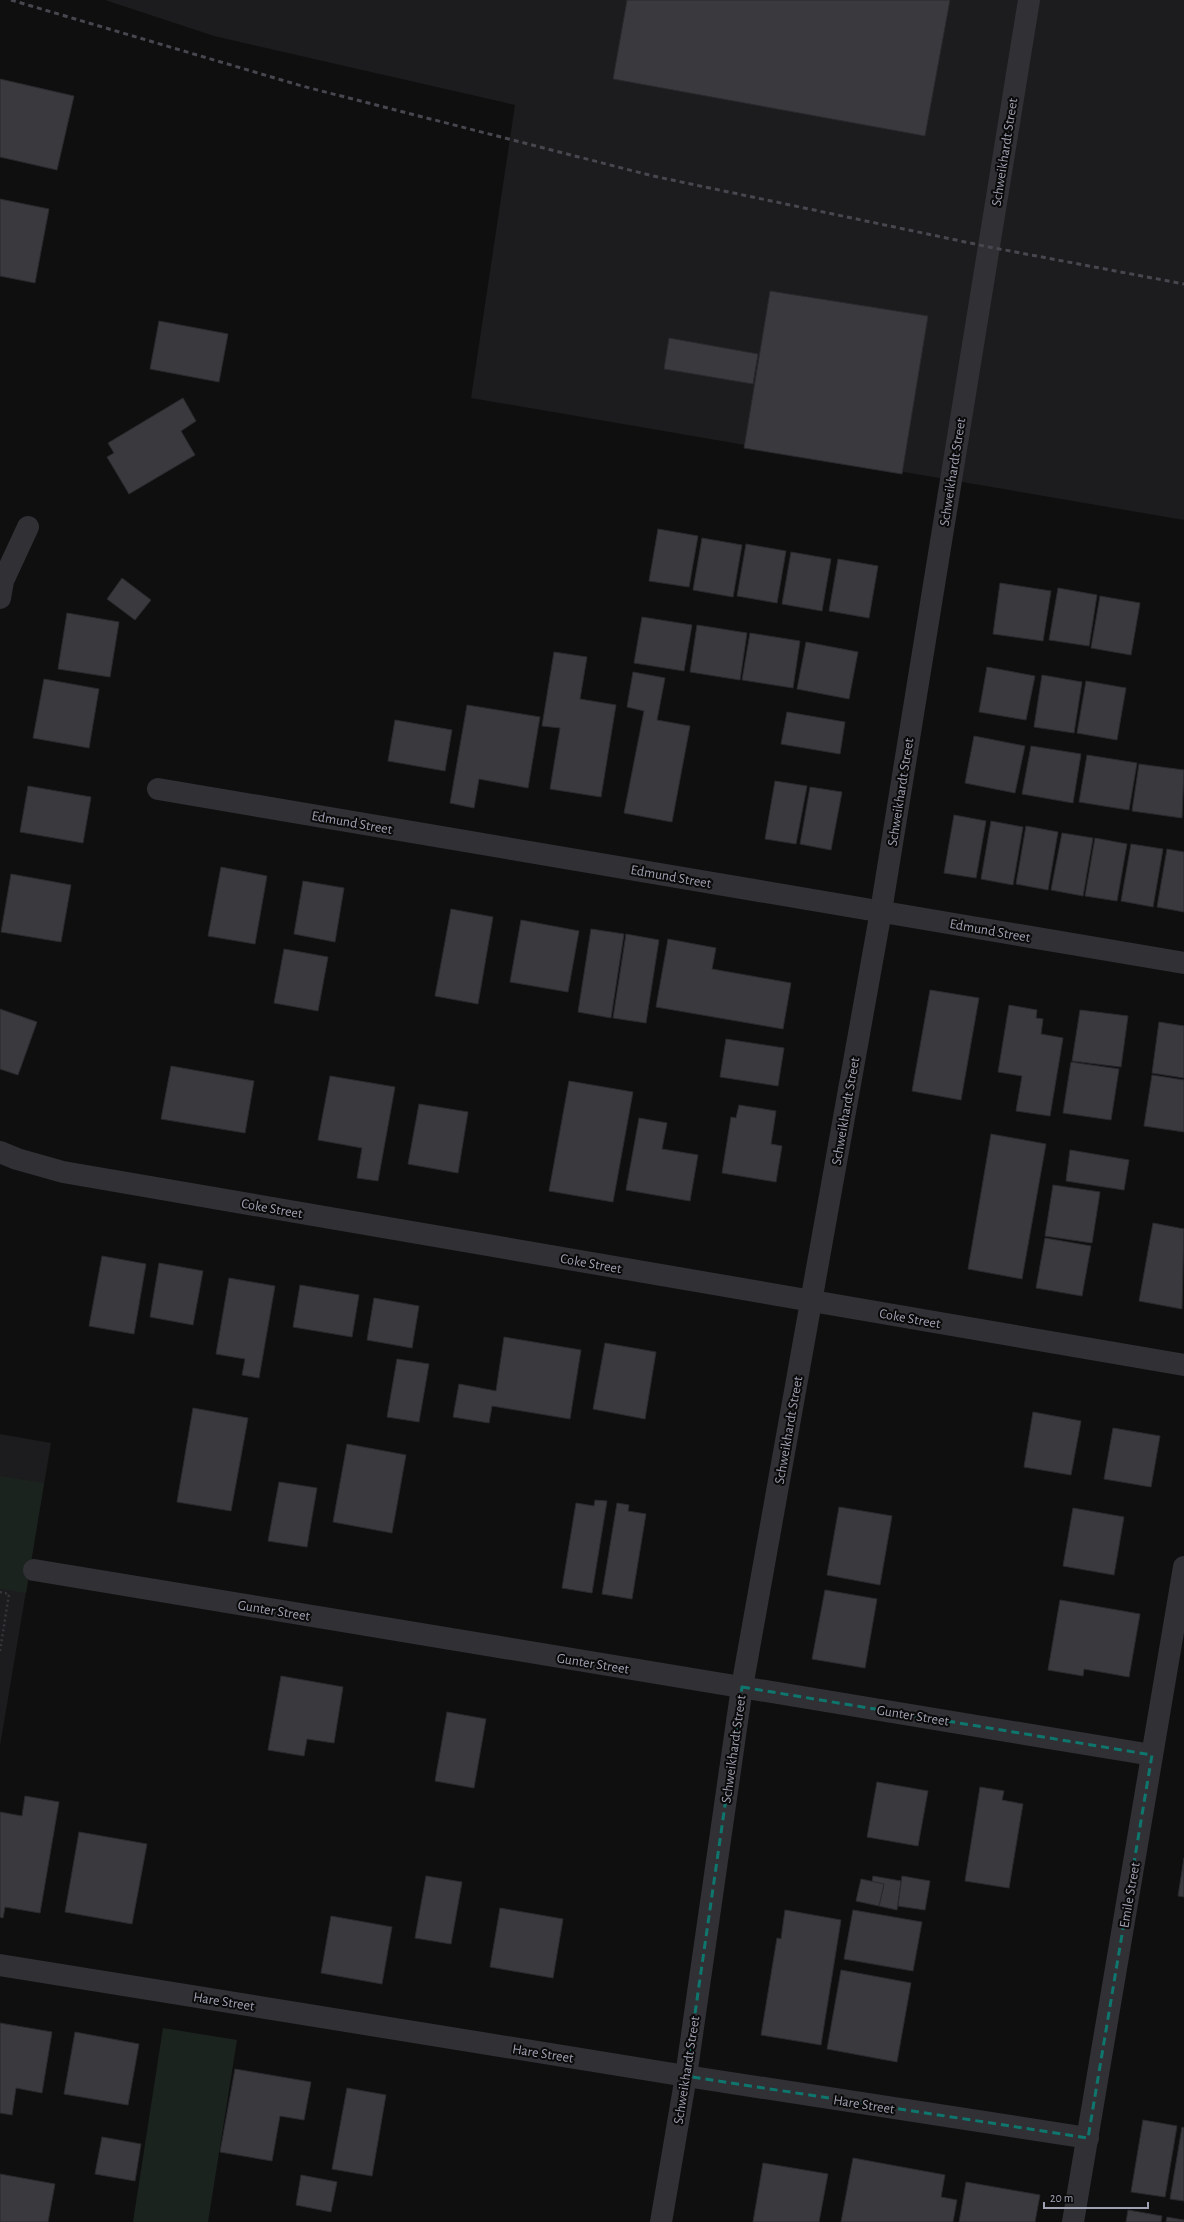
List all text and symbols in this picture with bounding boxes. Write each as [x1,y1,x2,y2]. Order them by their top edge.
street label: Schweikhardt Street [990,97,1021,207]
street label: Schweikhardt Street [938,417,969,527]
street label: Schweikhardt Street [886,737,917,847]
street label: Edmund Street [310,809,394,837]
street label: Edmund Street [629,863,713,891]
street label: Edmund Street [948,917,1032,945]
street label: Schweikhardt Street [830,1056,862,1166]
street label: Coke Street [240,1197,304,1221]
street label: Coke Street [559,1252,623,1276]
street label: Coke Street [878,1307,942,1331]
street label: Schweikhardt Street [773,1375,805,1485]
street label: Gunter Street [237,1598,311,1624]
street label: Gunter Street [556,1651,630,1677]
street label: Schweikhardt Street [719,1694,749,1804]
street label: Gunter Street [876,1703,950,1729]
street label: Emile Street [1117,1861,1143,1929]
street label: Hare Street [192,1990,256,2014]
street label: Schweikhardt Street [672,2015,703,2125]
street label: Hare Street [511,2042,575,2066]
street label: Hare Street [832,2093,896,2117]
scale bar [1044,2184,1148,2210]
text: 20 m [1050,2192,1073,2204]

